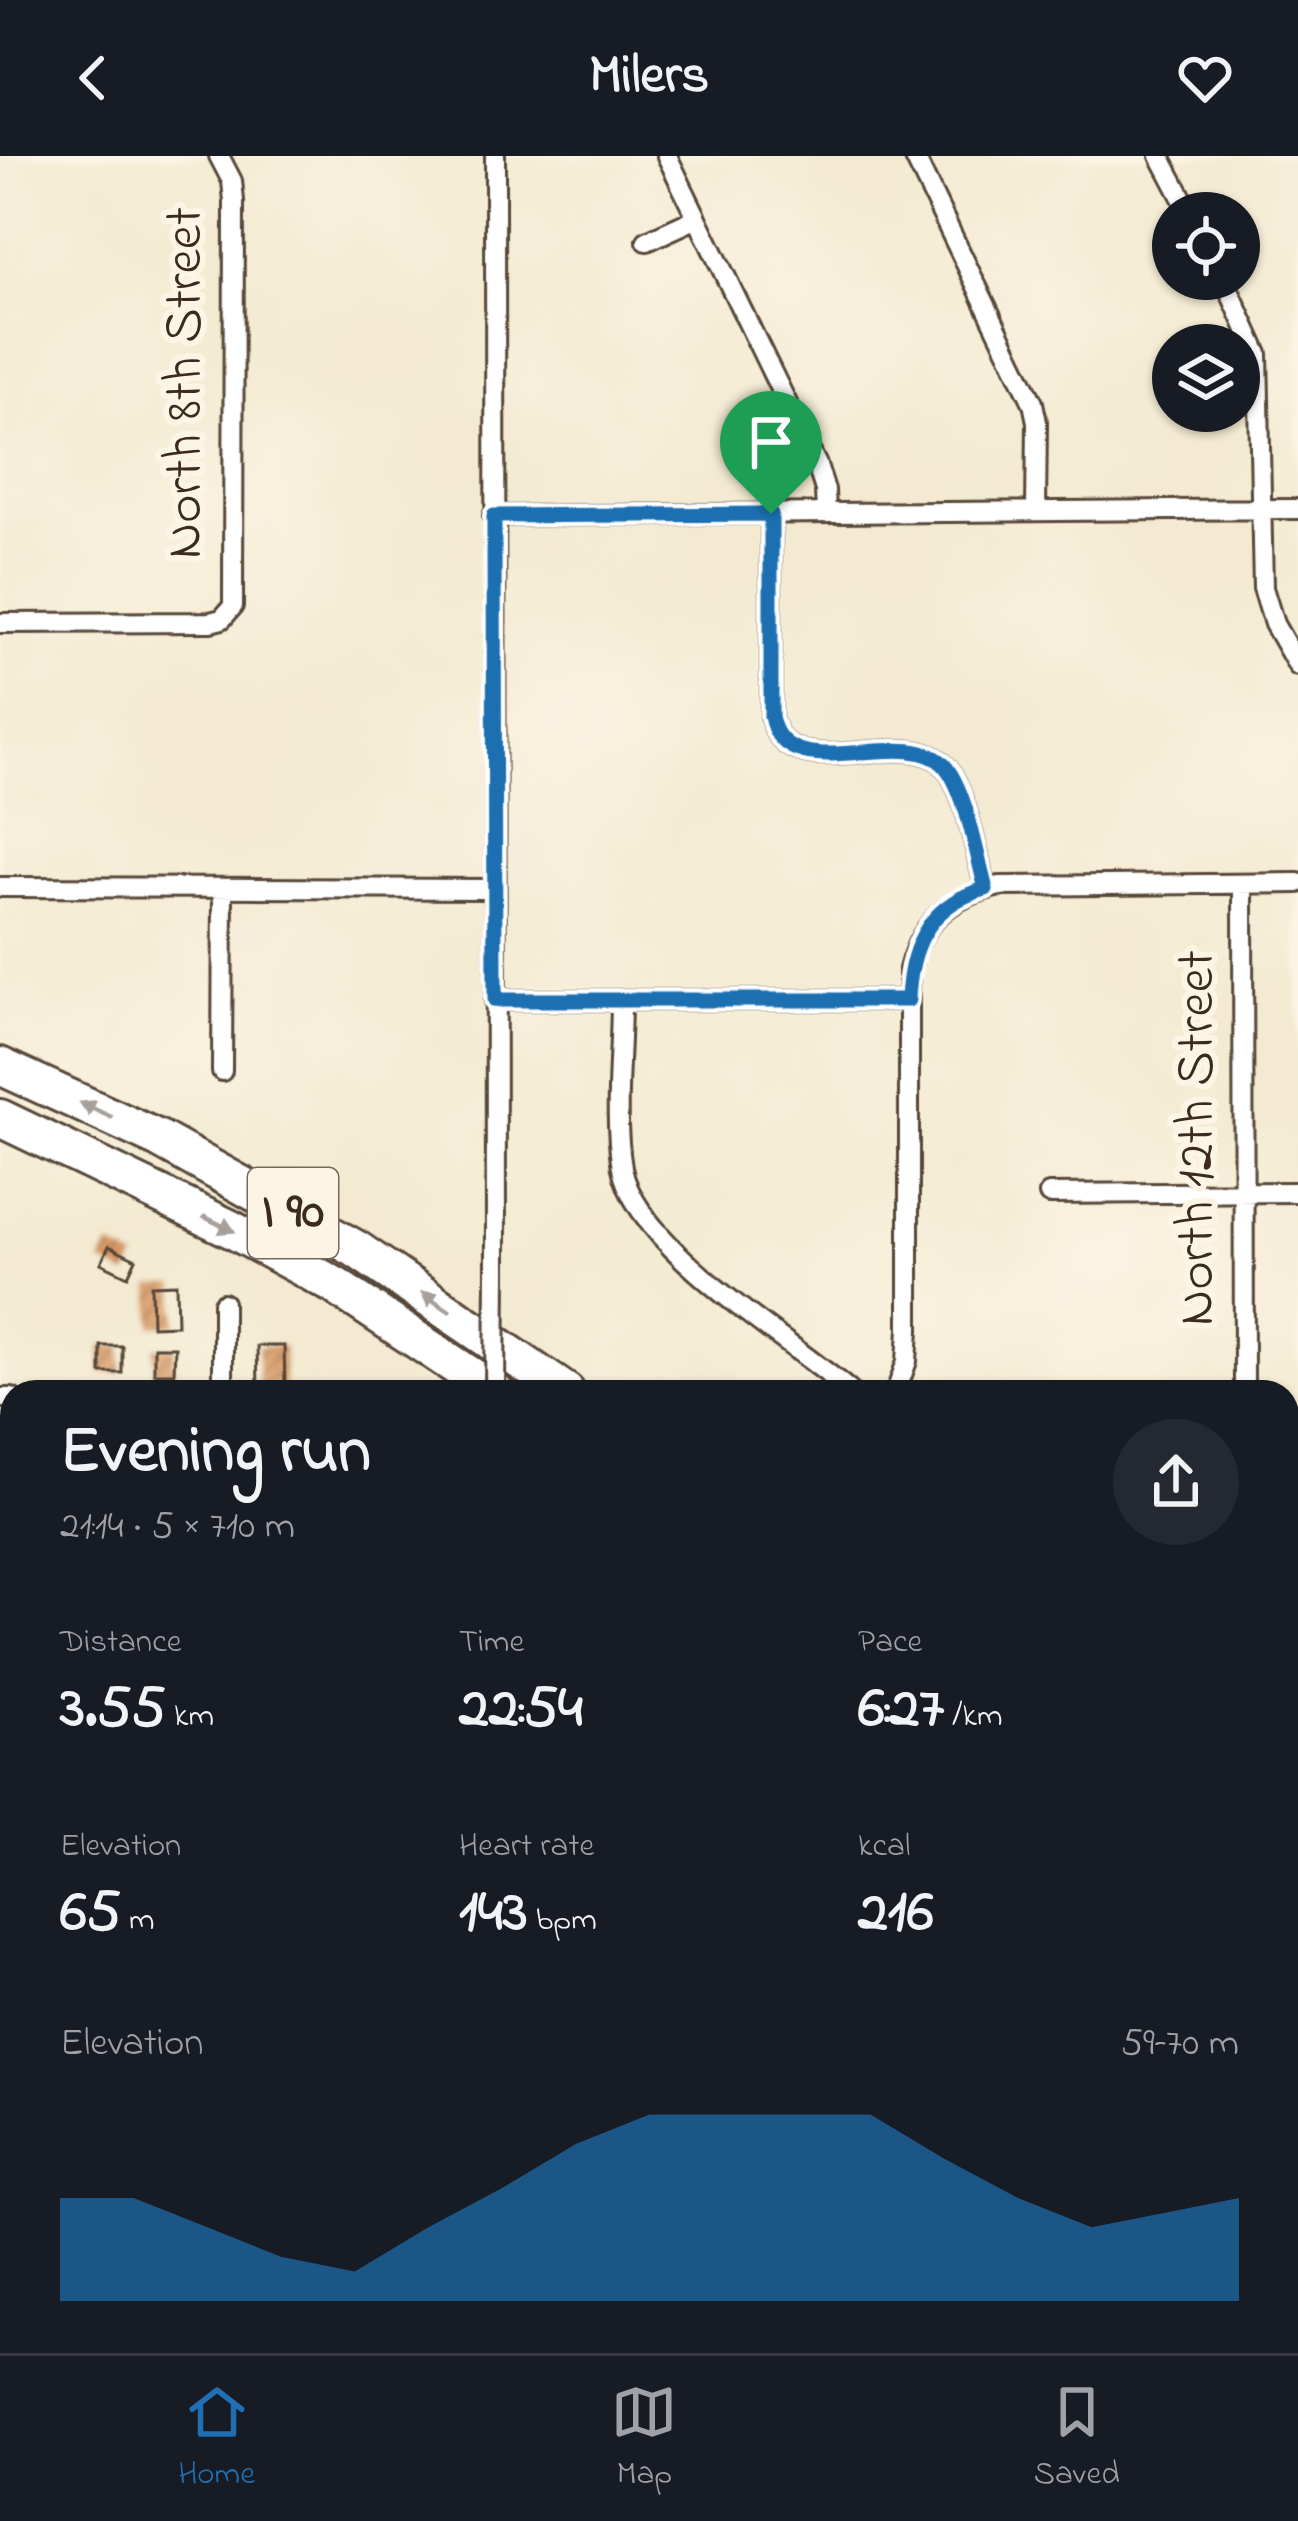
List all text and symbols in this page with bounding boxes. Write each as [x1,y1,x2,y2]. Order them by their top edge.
text: Milers [589,39,709,117]
icon: back [60,45,126,111]
icon: heart [1172,45,1238,111]
map controls [1152,192,1260,432]
button: locate [1152,192,1260,300]
street label: North 8th Street [148,207,226,559]
button: layers [1152,324,1260,432]
pin [720,391,822,514]
icon: arrive [738,409,804,475]
street label: North 12th Street [1160,950,1238,1326]
one-way arrow [79,1100,114,1120]
road number: I 90 [248,1168,338,1258]
one-way arrow [202,1213,236,1233]
one-way arrow [419,1291,452,1313]
text: Evening run [60,1406,371,1502]
button: share [1113,1419,1239,1545]
text: 21:14 · 5 × 710 m [60,1499,295,1556]
text: Distance [60,1619,182,1667]
text: Time [459,1619,524,1667]
text: Pace [858,1619,922,1667]
text: 3.55 [60,1667,166,1754]
text: 22:54 [459,1667,583,1754]
text: 6:27 [858,1667,944,1754]
text: km [166,1693,214,1741]
text: /km [944,1693,1003,1741]
text: Elevation [60,1823,181,1871]
text: Heart rate [459,1823,594,1871]
text: kcal [858,1823,910,1871]
text: 65 [60,1871,121,1958]
text: 143 [459,1871,528,1958]
text: 216 [858,1871,933,1958]
text: m [121,1897,155,1945]
text: bpm [528,1897,597,1945]
text: Elevation [60,2016,203,2073]
text: 59–70 m [1121,2016,1239,2073]
tab: Home [178,2379,255,2499]
tab: Map [611,2379,677,2499]
tab: Saved [1034,2379,1120,2499]

